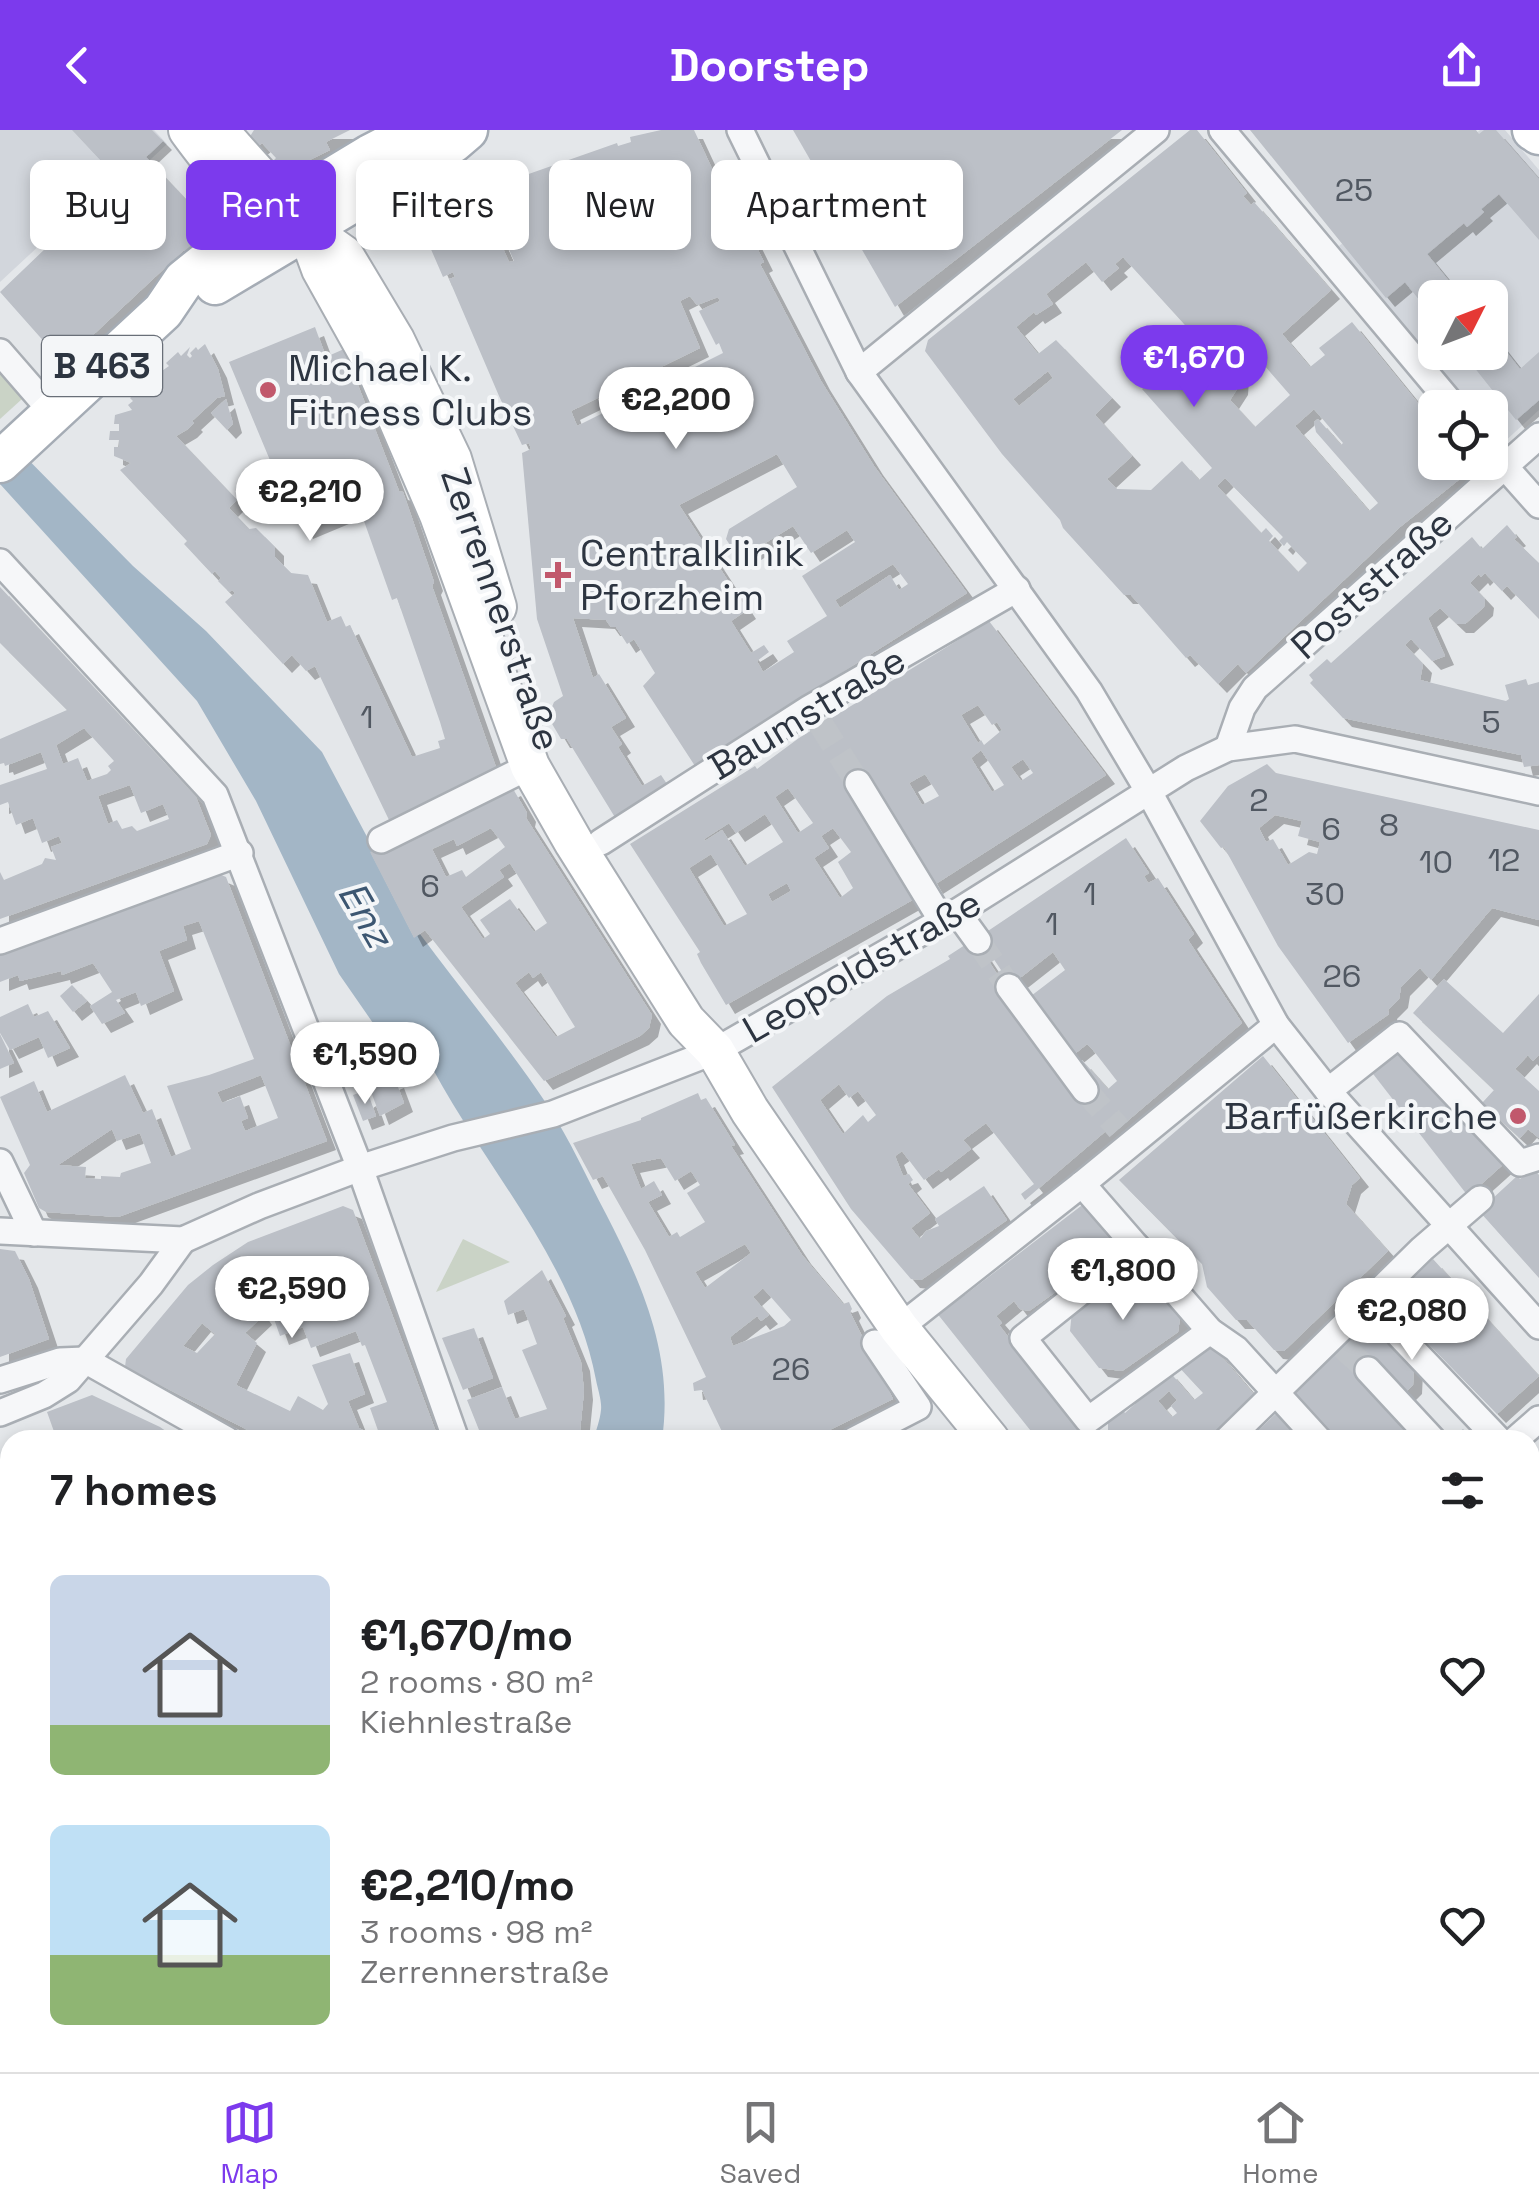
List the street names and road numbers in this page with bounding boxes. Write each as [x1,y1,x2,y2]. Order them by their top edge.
road number: B 463 [42,336,162,396]
street label: Zerrennerstraße [430,461,572,757]
street label: Poststraße [1281,499,1463,669]
street label: Baumstraße [700,635,914,791]
street label: Leopoldstraße [734,878,990,1054]

